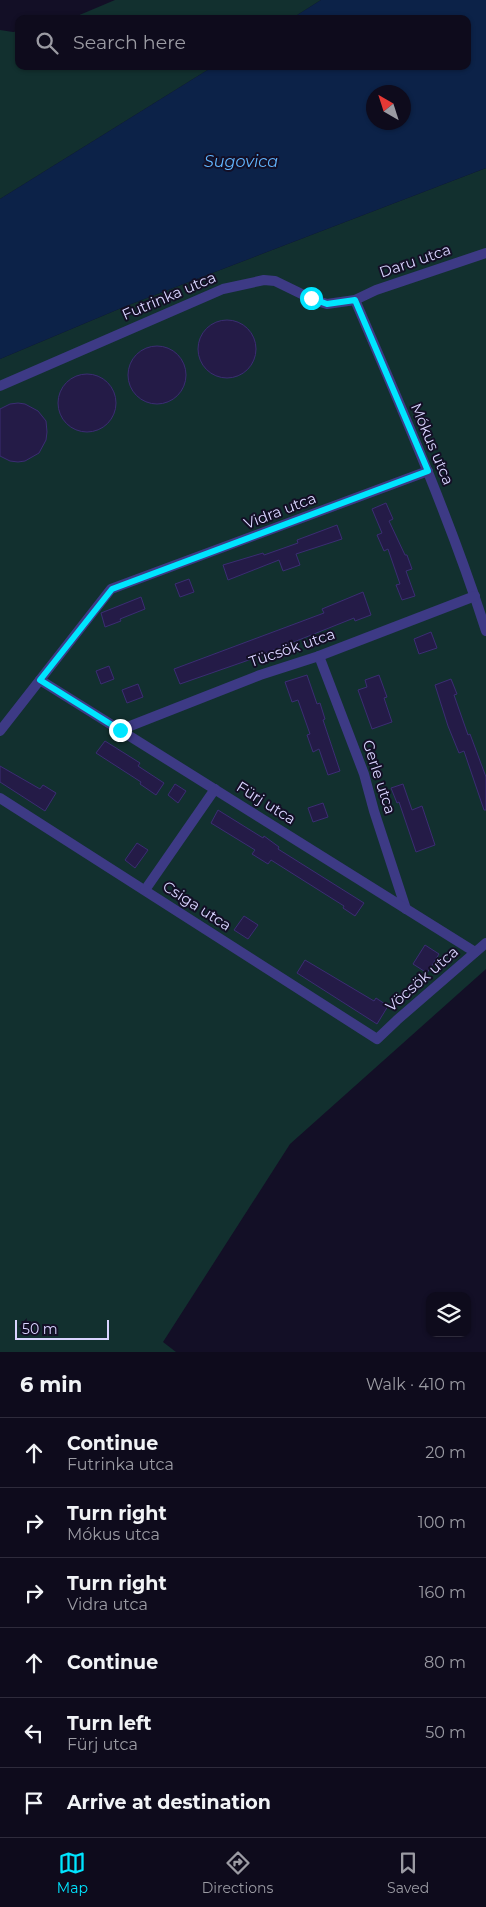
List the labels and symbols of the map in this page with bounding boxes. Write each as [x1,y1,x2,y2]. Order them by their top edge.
north arrow [366,85,411,130]
water label: Sugovica [204,152,278,171]
street label: Daru utca [377,239,453,282]
street label: Futrinka utca [119,267,219,324]
route start [300,287,323,310]
street label: Mókus utca [407,400,458,488]
street label: Vidra utca [241,488,319,533]
street label: Tücsök utca [246,624,337,671]
route end [109,719,132,742]
street label: Gerle utca [359,737,400,816]
street label: Fürj utca [233,777,300,828]
street label: Csiga utca [159,876,235,935]
street label: Vöcsök utca [381,942,462,1015]
scale bar [15,1317,109,1340]

